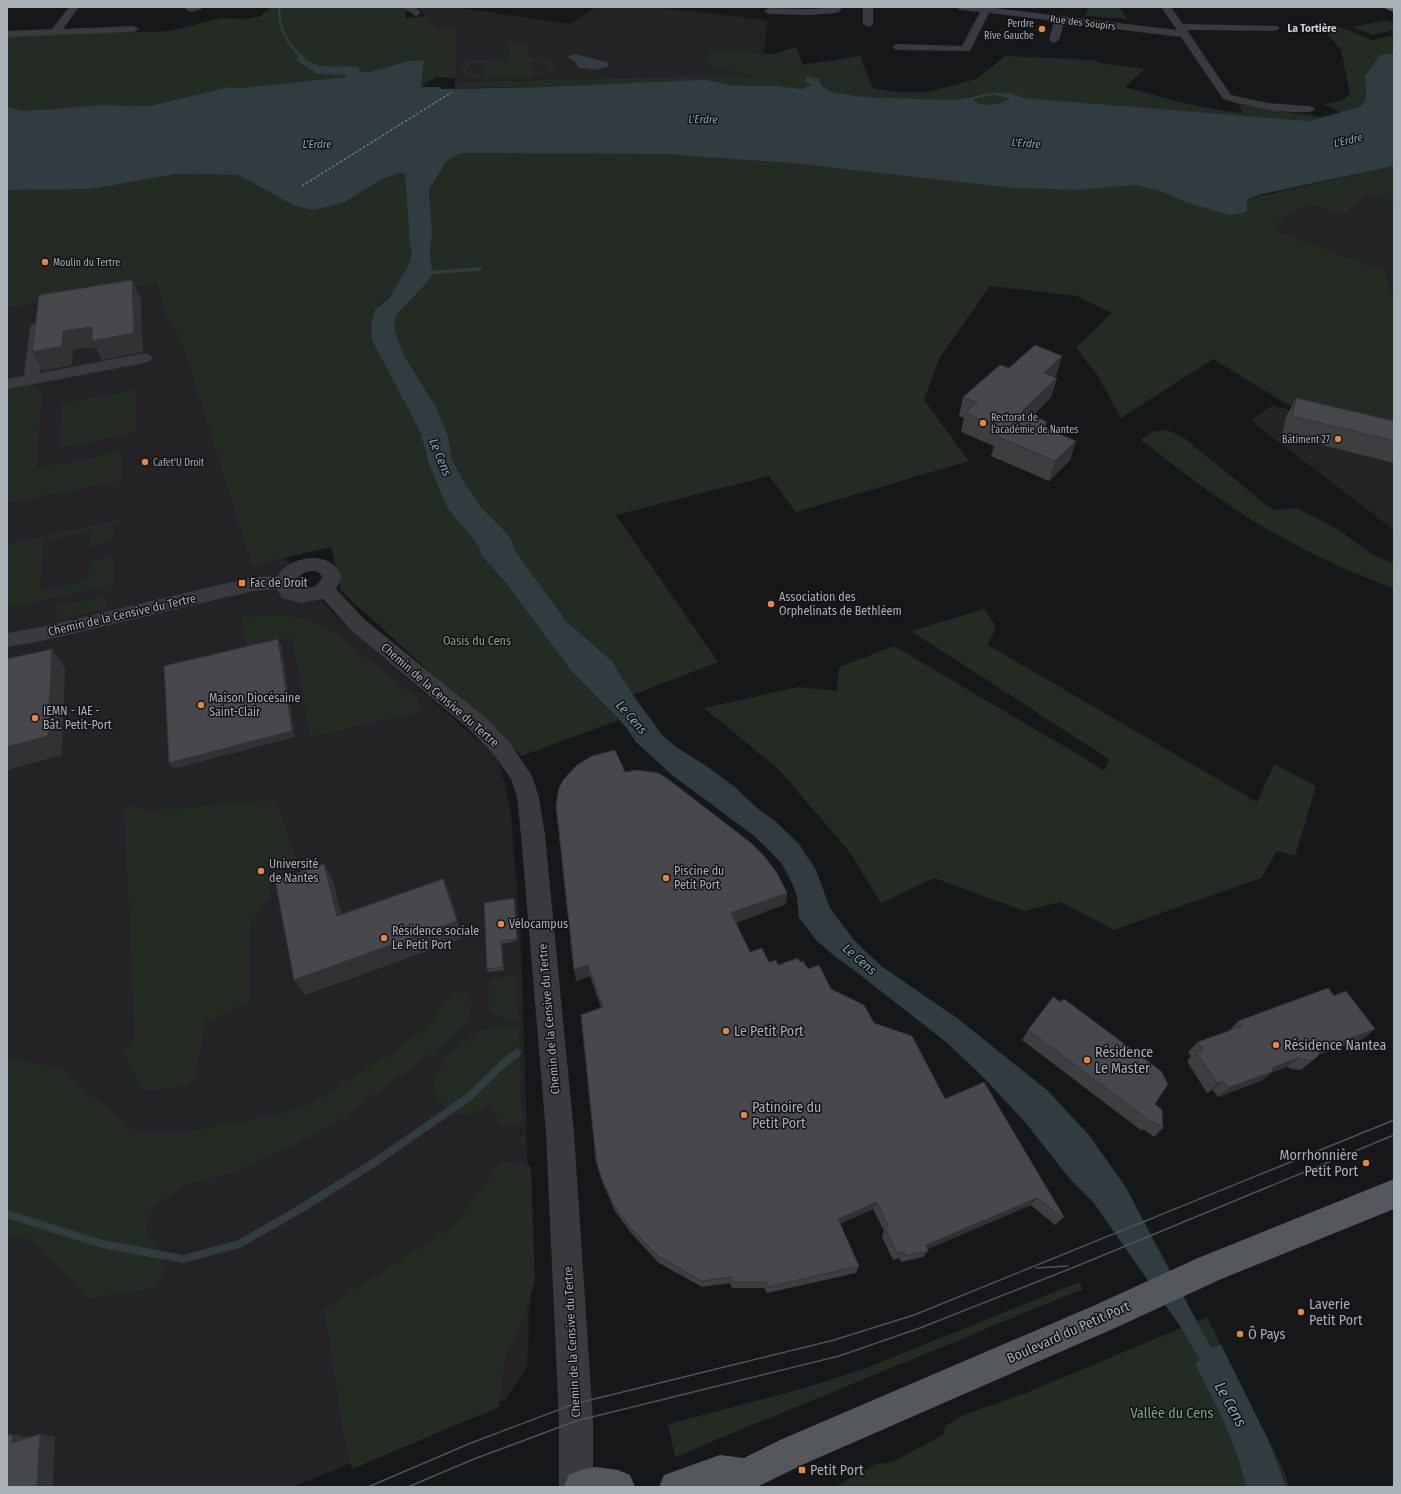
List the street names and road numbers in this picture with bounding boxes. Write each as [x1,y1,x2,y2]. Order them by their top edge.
street label: Rue des Soupirs [1049,13,1116,33]
street label: Chemin de la Censive du Tertre [47,591,197,639]
street label: Chemin de la Censive du Tertre [378,640,502,750]
street label: Chemin de la Censive du Tertre [535,943,563,1095]
street label: Chemin de la Censive du Tertre [561,1266,583,1418]
street label: Boulevard du Petit Port [1004,1298,1133,1367]

